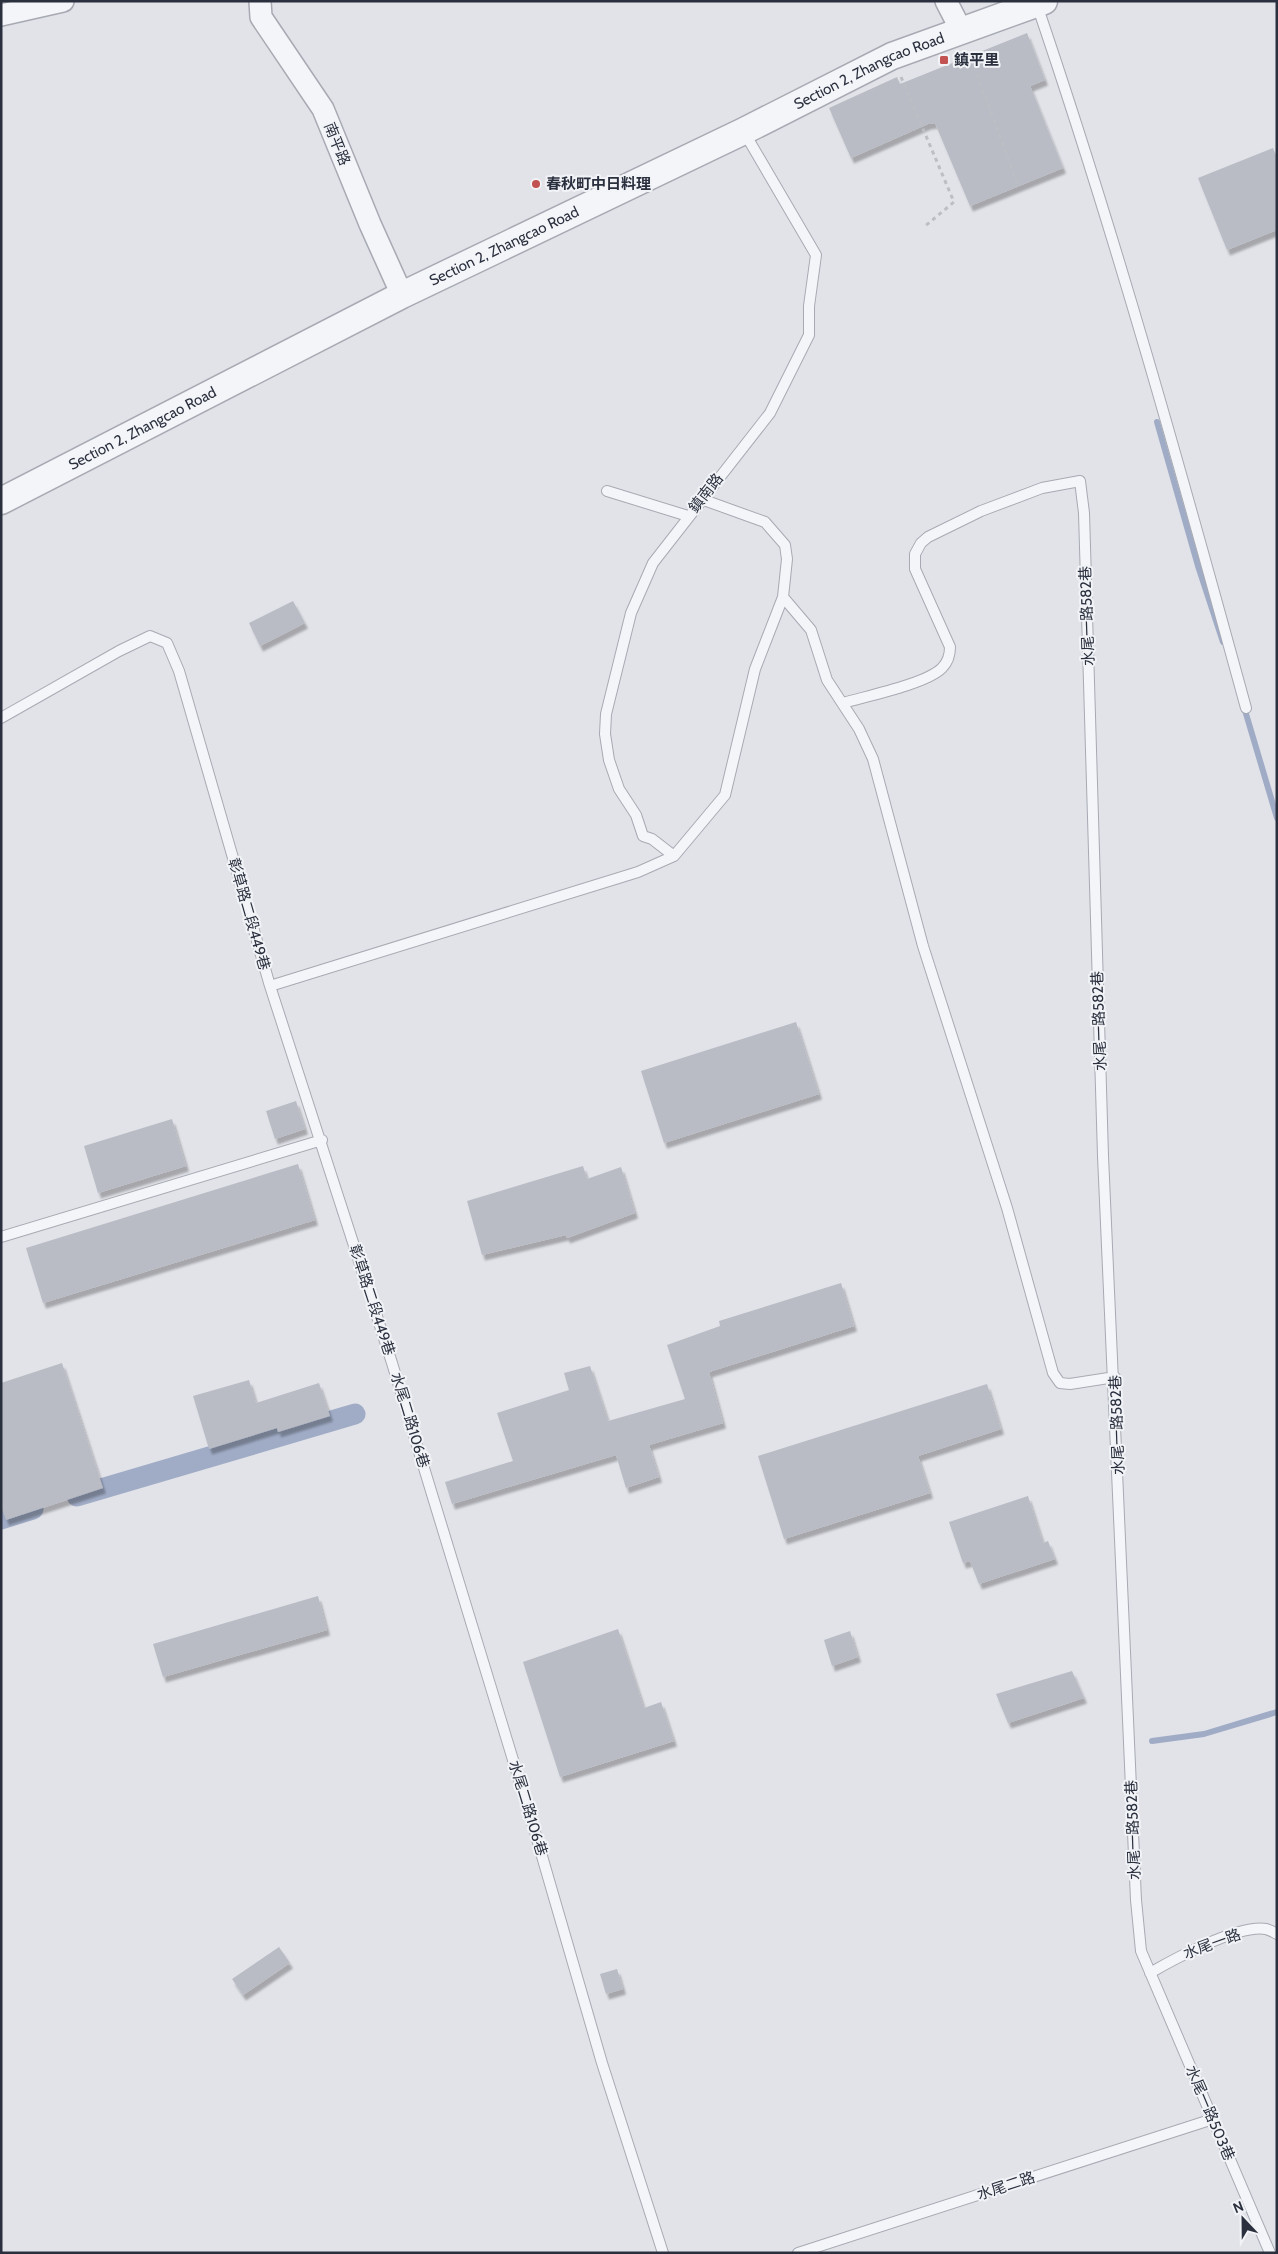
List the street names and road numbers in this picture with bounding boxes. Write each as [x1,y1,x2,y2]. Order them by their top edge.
street label: Section 2, Zhangcao Road [791,29,947,113]
street label: 南平路 [320,120,354,168]
street label: Section 2, Zhangcao Road [426,203,582,290]
street label: Section 2, Zhangcao Road [66,383,219,474]
street label: 鎮南路 [685,470,727,516]
street label: 水尾一路582巷 [1076,566,1098,666]
street label: 彰草路二段449巷 [224,856,274,972]
street label: 水尾一路582巷 [1088,971,1110,1071]
street label: 彰草路二段449巷 [346,1242,398,1358]
street label: 水尾二路106巷 [387,1370,433,1470]
street label: 水尾一路582巷 [1106,1375,1128,1475]
street label: 水尾二路106巷 [505,1758,551,1858]
street label: 水尾一路582巷 [1122,1780,1144,1880]
street label: 水尾一路 [1181,1925,1243,1963]
street label: 水尾一路503巷 [1182,2063,1238,2163]
street label: 水尾二路 [975,2168,1037,2204]

